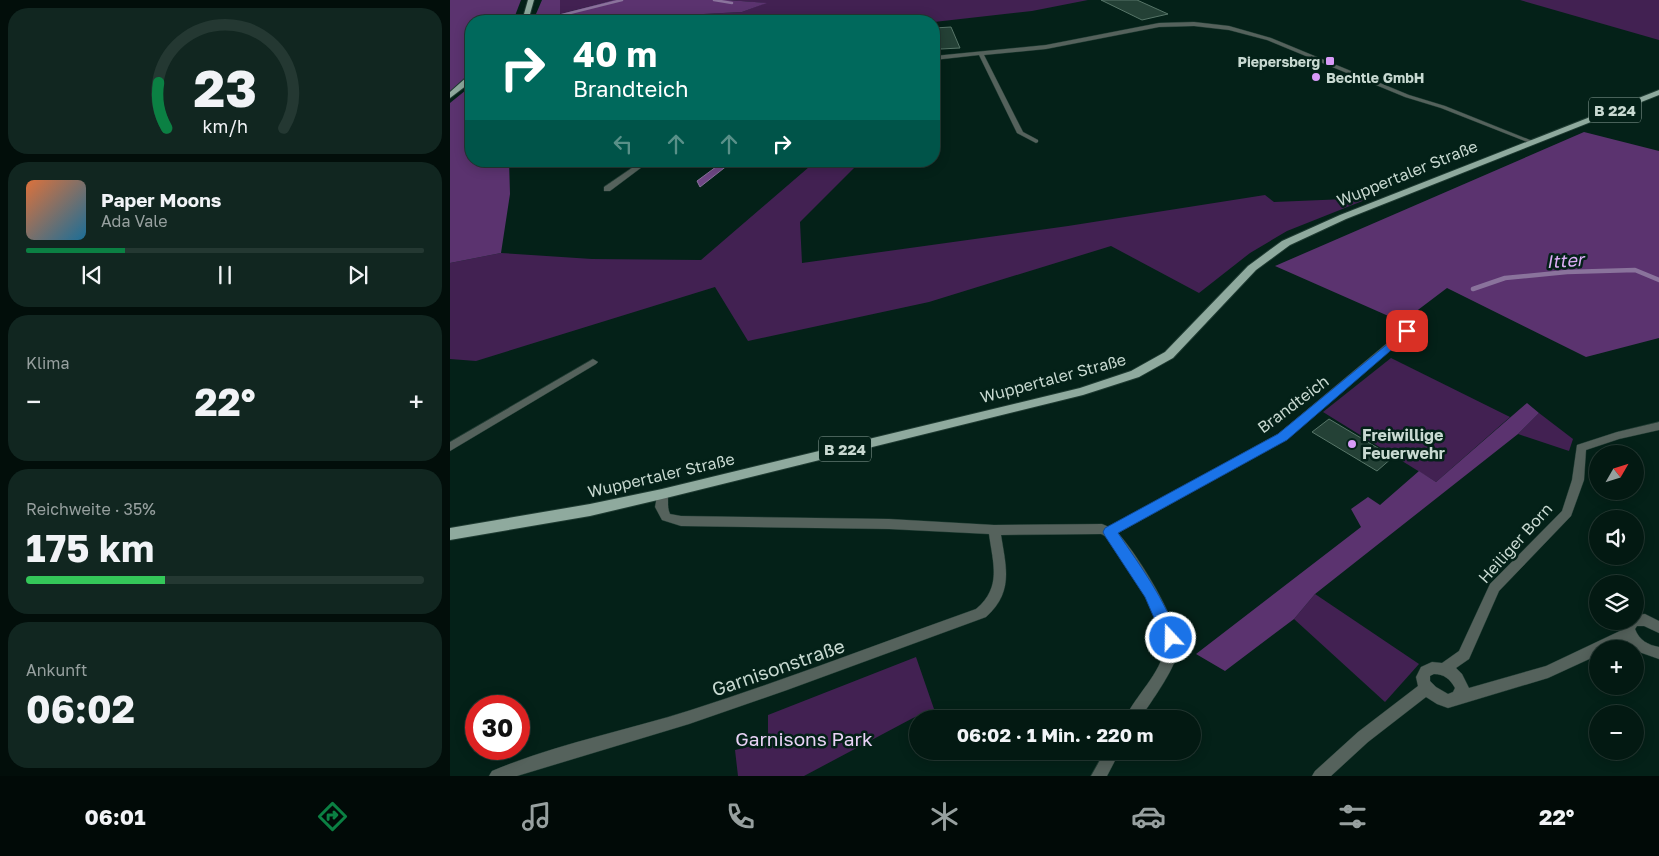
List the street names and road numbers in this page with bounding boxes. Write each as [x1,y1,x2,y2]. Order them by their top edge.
road number: B 224 [1589,98,1641,122]
street label: Wuppertaler Straße [1334,136,1480,210]
street label: Wuppertaler Straße [978,349,1128,407]
street label: Brandteich [1253,371,1333,437]
road number: B 224 [819,436,871,462]
street label: Wuppertaler Straße [586,448,736,502]
street label: Heiliger Born [1474,499,1556,587]
street label: Garnisonstraße [708,633,848,701]

